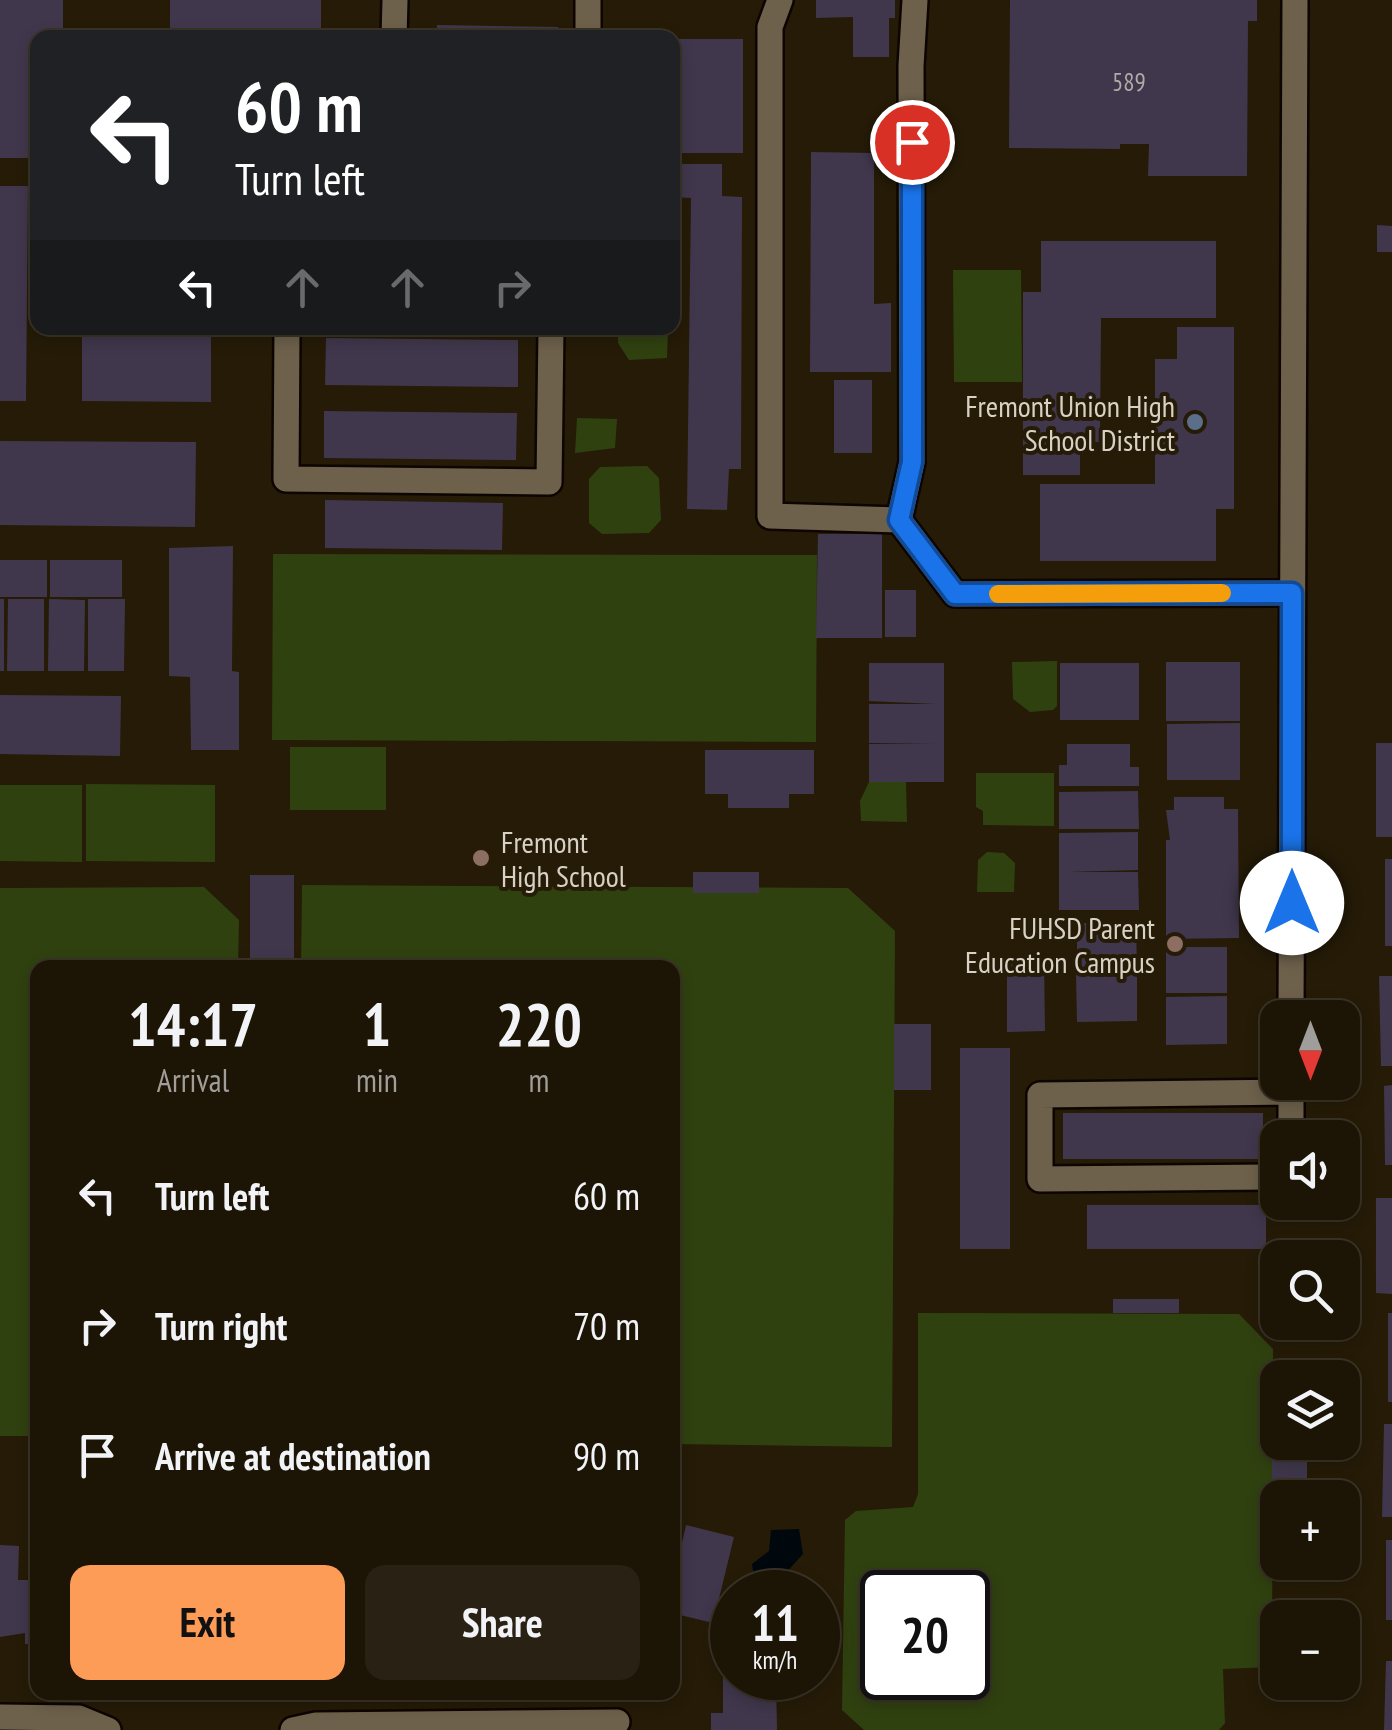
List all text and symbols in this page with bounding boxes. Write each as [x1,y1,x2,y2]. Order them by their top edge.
text: 60 m [235,61,363,151]
house number: 589 [1112,66,1146,98]
icon: left [70,70,200,200]
pin [870,100,955,185]
icon: arrive [885,115,940,170]
text: Turn left [235,149,365,207]
icon: left [170,260,225,315]
icon: ahead [275,260,330,315]
icon: ahead [380,260,435,315]
icon: right [485,260,540,315]
place label: Fremont Union High School District [965,386,1176,459]
marker: Fremont Union High School District [1184,411,1206,433]
place label: Fremont High School [501,822,626,895]
marker: Fremont High School [470,847,492,869]
position arrow [1240,851,1344,955]
place label: FUHSD Parent Education Campus [965,908,1156,981]
marker: FUHSD Parent Education Campus [1164,933,1186,955]
text: 14:17 [128,985,258,1063]
text: 1 [363,985,391,1063]
text: 220 [496,985,582,1063]
north arrow [1260,1000,1360,1100]
map controls [1260,1000,1360,1700]
text: Arrival [157,1059,229,1101]
text: min [356,1059,398,1101]
text: m [528,1059,549,1101]
button: sound [1260,1120,1360,1220]
icon: left [70,1168,125,1223]
text: Turn left [155,1171,269,1220]
text: 60 m [573,1171,640,1220]
button: search [1260,1240,1360,1340]
icon: right [70,1298,125,1353]
text: Turn right [155,1301,287,1350]
text: 70 m [573,1301,640,1350]
button: layers [1260,1360,1360,1460]
icon: arrive [70,1428,125,1483]
text: Arrive at destination [155,1431,431,1480]
text: 90 m [573,1431,640,1480]
button: + [1260,1480,1360,1580]
button: Exit [70,1565,345,1680]
button: Share [365,1565,640,1680]
speed limit sign: 20 [860,1570,990,1700]
text: 11 [751,1590,799,1655]
button: − [1260,1600,1360,1700]
text: km/h [753,1644,797,1676]

